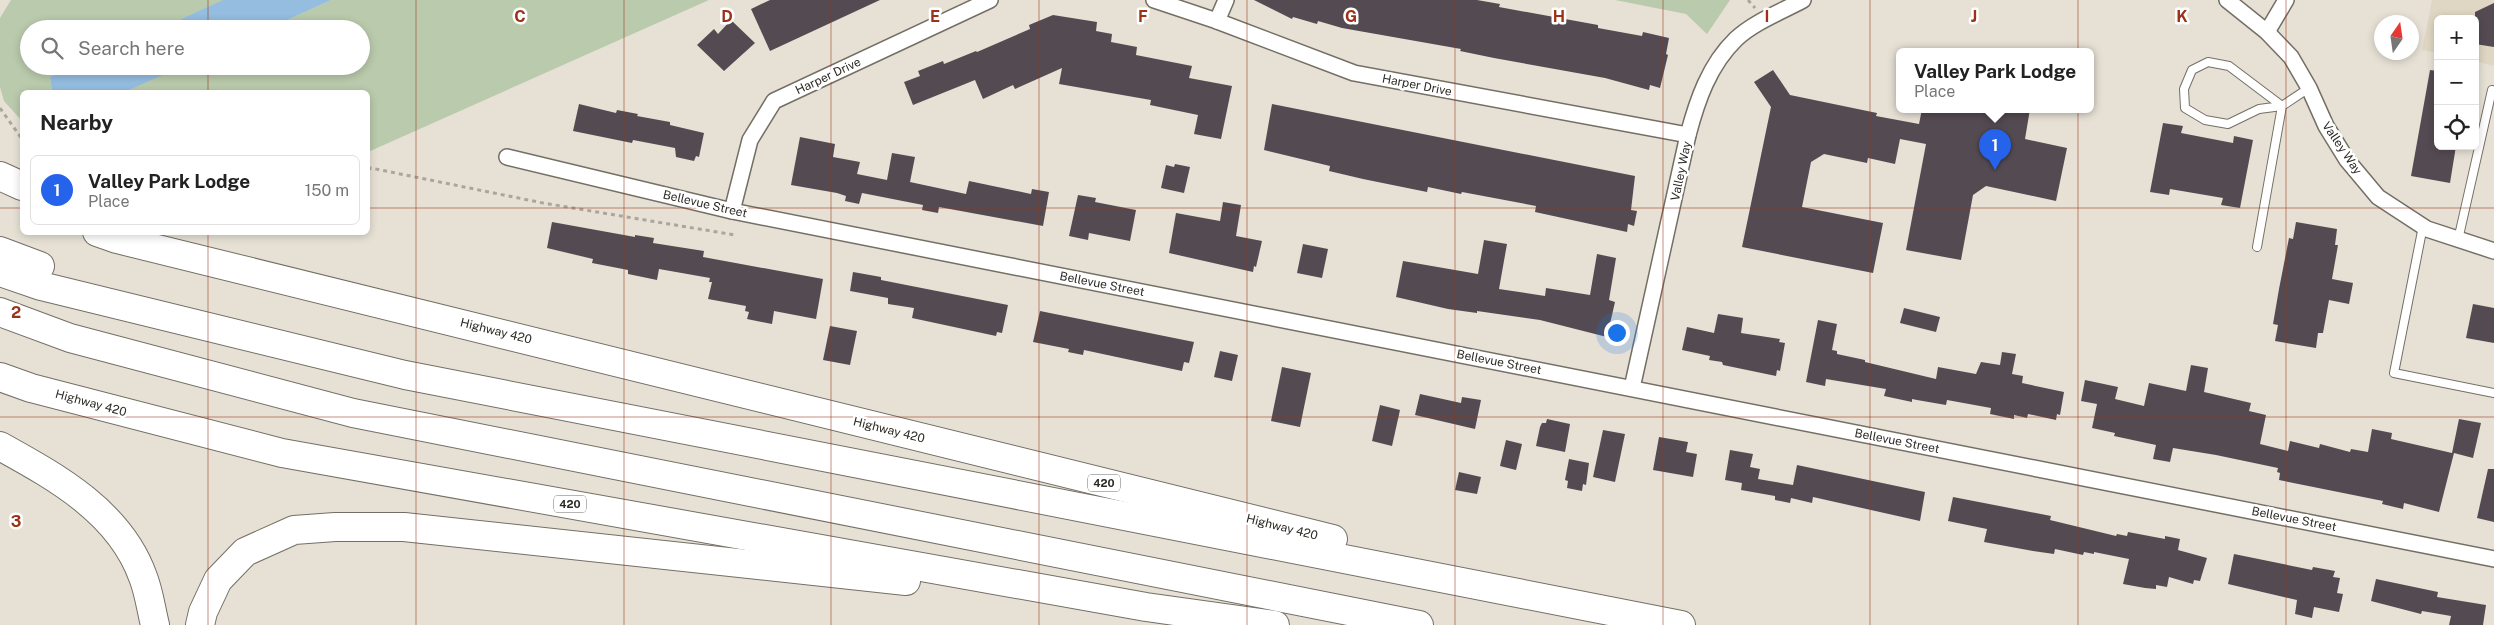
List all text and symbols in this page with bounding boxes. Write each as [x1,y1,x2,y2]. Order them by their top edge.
text: C [514,7,526,26]
text: D [721,7,733,26]
text: E [930,7,940,26]
text: F [1138,7,1148,26]
text: G [1345,7,1357,26]
text: H [1553,7,1565,26]
text: I [1765,7,1769,26]
text: J [1971,7,1977,26]
text: K [2176,7,2188,26]
north arrow [2374,15,2419,60]
map controls [2434,15,2479,150]
button: + [2434,15,2479,60]
search box [20,20,370,75]
icon: search [38,34,66,62]
text: Search here [78,37,185,59]
popup [1896,48,2094,113]
street label: Harper Drive [793,55,863,97]
text: Valley Park Lodge [1914,60,2076,82]
button: − [2434,60,2479,105]
street label: Harper Drive [1381,71,1453,99]
text: Place [1914,82,1955,101]
button: locate [2434,105,2479,150]
text: Nearby [40,110,113,135]
street label: Valley Way [2319,119,2365,177]
pin: 1 [1979,129,2011,170]
street label: Valley Way [1668,139,1694,202]
text: Valley Park Lodge [88,170,250,192]
text: 1 [54,181,60,200]
text: 150 m [305,181,349,200]
street label: Bellevue Street [661,187,749,221]
text: Place [88,192,130,211]
street label: Bellevue Street [1058,269,1146,299]
text: 2 [11,303,21,322]
street label: Highway 420 [459,315,533,347]
your location [1604,320,1630,346]
street label: Bellevue Street [1455,347,1543,377]
street label: Highway 420 [54,387,128,419]
street label: Highway 420 [852,414,926,446]
street label: Bellevue Street [1853,426,1941,456]
road number: 420 [1088,474,1120,492]
road number: 420 [554,496,586,512]
street label: Bellevue Street [2250,504,2338,534]
street label: Highway 420 [1245,511,1319,543]
text: 3 [11,512,21,531]

